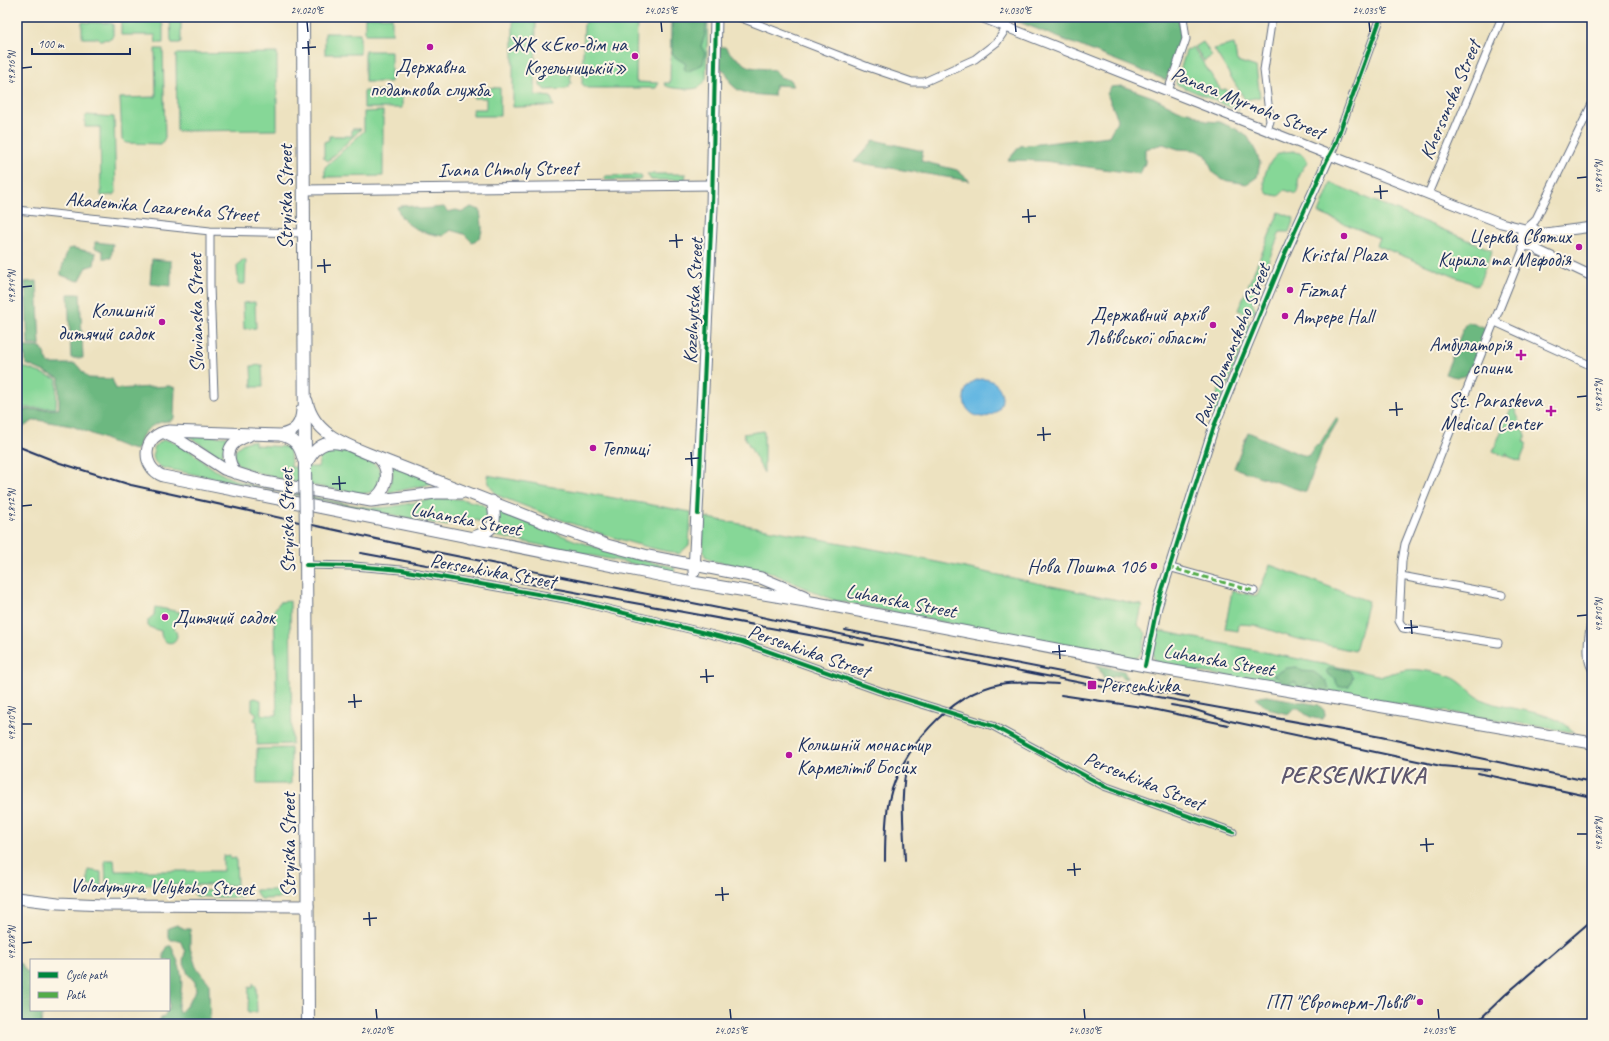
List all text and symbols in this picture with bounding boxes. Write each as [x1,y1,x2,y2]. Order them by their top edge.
text: 24.020°E [291,4,325,17]
text: 24.025°E [645,4,679,17]
text: 24.030°E [999,4,1033,17]
text: 24.035°E [1353,4,1387,17]
scale bar [32,30,130,56]
place label: ЖК «Еко-дім на Козельницькій» [508,32,628,81]
street label: Khersonska Street [1414,34,1488,163]
text: 100 m [38,36,65,52]
marker: Державна податкова служба [425,42,435,52]
text: 49.816°N [5,49,18,85]
marker: ЖК «Еко-дім на Козельницькій» [630,51,640,61]
place label: Державна податкова служба [370,54,492,102]
street label: Panasa Myrnoho Street [1168,61,1331,146]
street label: Stryiska Street [273,142,298,249]
street label: Ivana Chmoly Street [438,155,582,183]
text: 49.814°N [1592,158,1605,194]
street label: Akademika Lazarenka Street [65,186,262,228]
place label: Церква Святих Кирила та Мефодія [1438,224,1573,272]
marker: Kristal Plaza [1339,231,1349,241]
street label: Kozelnytska Street [677,235,709,364]
place label: Kristal Plaza [1301,242,1389,267]
marker: Церква Святих Кирила та Мефодія [1574,242,1584,252]
street label: Slovianska Street [182,251,210,373]
street label: Pavla Dumanskoho Street [1188,258,1277,430]
text: 49.814°N [5,268,18,304]
place label: Fizmat [1298,278,1348,303]
marker: Fizmat [1285,285,1295,295]
place label: Колишній дитячий садок [58,298,156,346]
place label: Державний архів Львівської області [1086,302,1210,350]
place label: Ampepe Hall [1293,304,1377,329]
marker: Ampepe Hall [1280,311,1290,321]
marker: Колишній дитячий садок [157,317,167,327]
marker: Державний архів Львівської області [1208,320,1218,330]
place label: Амбулаторія спини [1429,332,1513,380]
marker: Амбулаторія спини [1515,349,1527,361]
text: 49.812°N [1592,377,1605,413]
place label: St. Paraskeva Medical Center [1441,388,1544,436]
marker: St. Paraskeva Medical Center [1545,405,1557,417]
place label: Теплиці [601,436,651,461]
marker: Теплиці [588,443,598,453]
street label: Stryiska Street [274,466,300,574]
text: 49.812°N [5,487,18,523]
street label: Luhanska Street [409,496,526,542]
street label: Persenkivka Street [428,548,561,595]
place label: Нова Пошта 106 [1027,554,1147,579]
marker: Нова Пошта 106 [1149,561,1159,571]
street label: Luhanska Street [844,578,961,624]
text: 49.810°N [1592,596,1605,632]
place label: Дитячий садок [173,605,277,630]
marker: Дитячий садок [160,612,170,622]
street label: Persenkivka Street [745,619,876,685]
street label: Luhanska Street [1162,638,1279,682]
place label: Persenkivka [1101,673,1181,698]
marker: Persenkivka [1086,679,1098,691]
text: 49.810°N [5,705,18,741]
place label: Колишній монастир Кармелітів Босих [797,732,932,780]
street label: Persenkivka Street [1080,746,1211,818]
marker: Колишній монастир Кармелітів Босих [784,750,794,760]
district label: PERSENKIVKA [1280,760,1427,790]
street label: Stryiska Street [276,790,301,897]
text: 49.808°N [1592,815,1605,851]
street label: Volodymyra Velykoho Street [70,873,257,901]
text: 49.808°N [5,924,18,960]
legend [30,959,170,1011]
text: Cycle path [66,967,108,983]
text: Path [66,987,86,1003]
place label: ПП "Євротерм-Львів" [1266,990,1416,1015]
marker: ПП "Євротерм-Львів" [1415,997,1425,1007]
text: 24.020°E [361,1024,395,1037]
text: 24.025°E [715,1024,749,1037]
text: 24.030°E [1069,1024,1103,1037]
text: 24.035°E [1423,1024,1457,1037]

